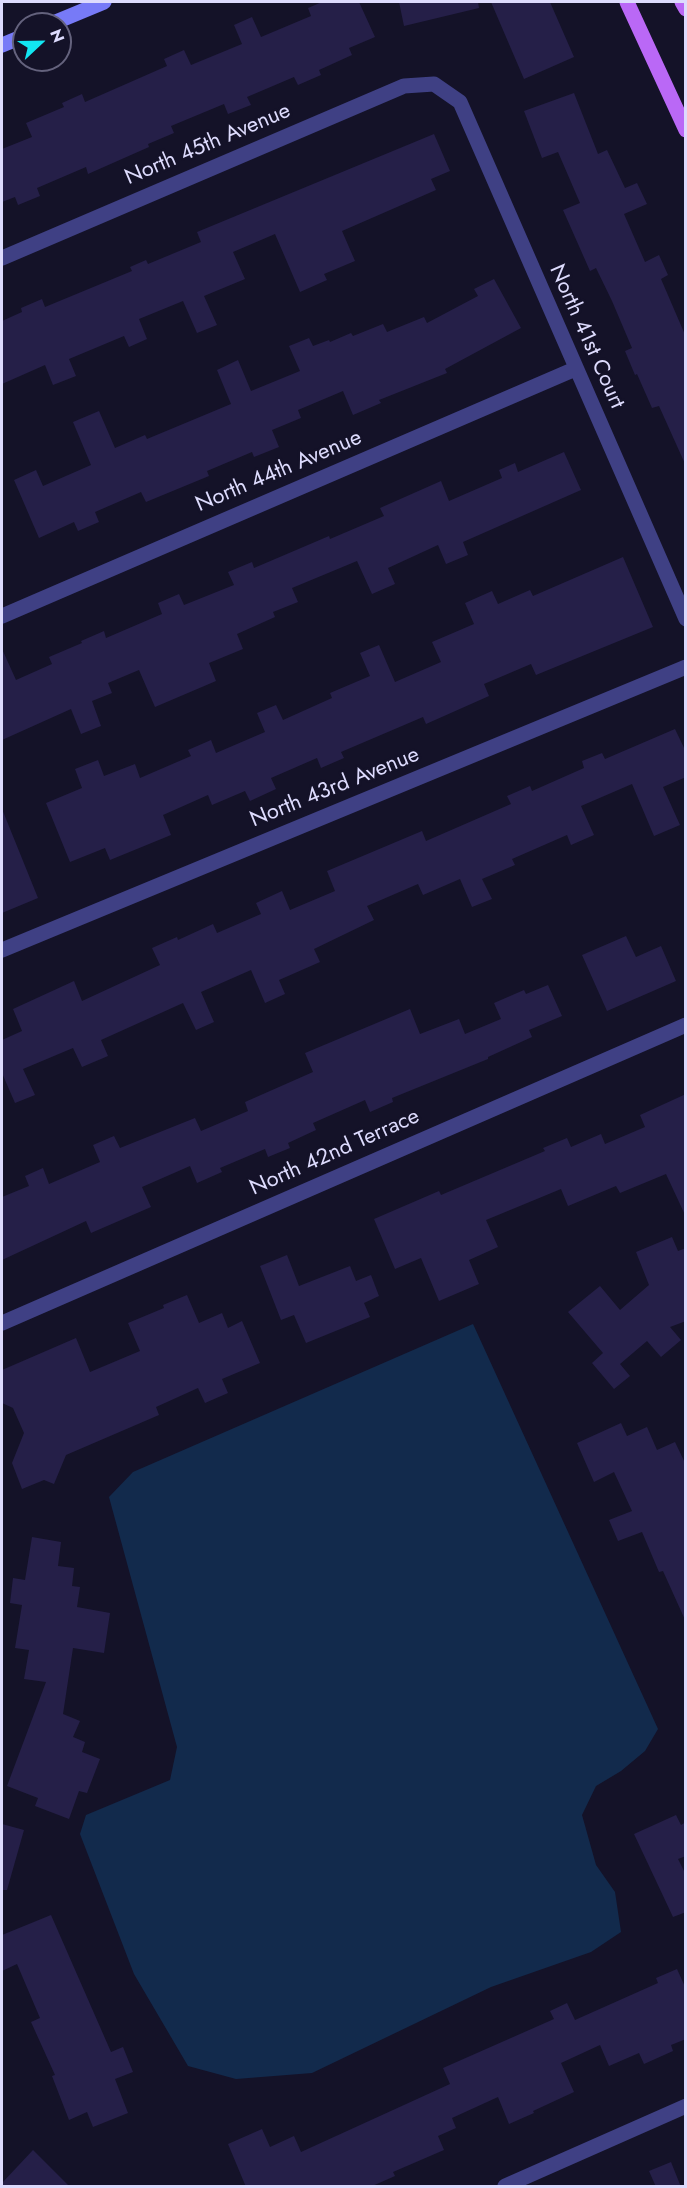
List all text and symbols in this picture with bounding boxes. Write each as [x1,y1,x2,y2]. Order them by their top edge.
north arrow [12,12,72,72]
text: N [44,26,70,46]
street label: North 45th Avenue [121,98,295,192]
street label: North 41st Court [542,261,630,413]
street label: North 44th Avenue [192,425,366,519]
street label: North 43rd Avenue [247,742,423,834]
street label: North 42nd Terrace [246,1104,424,1202]

